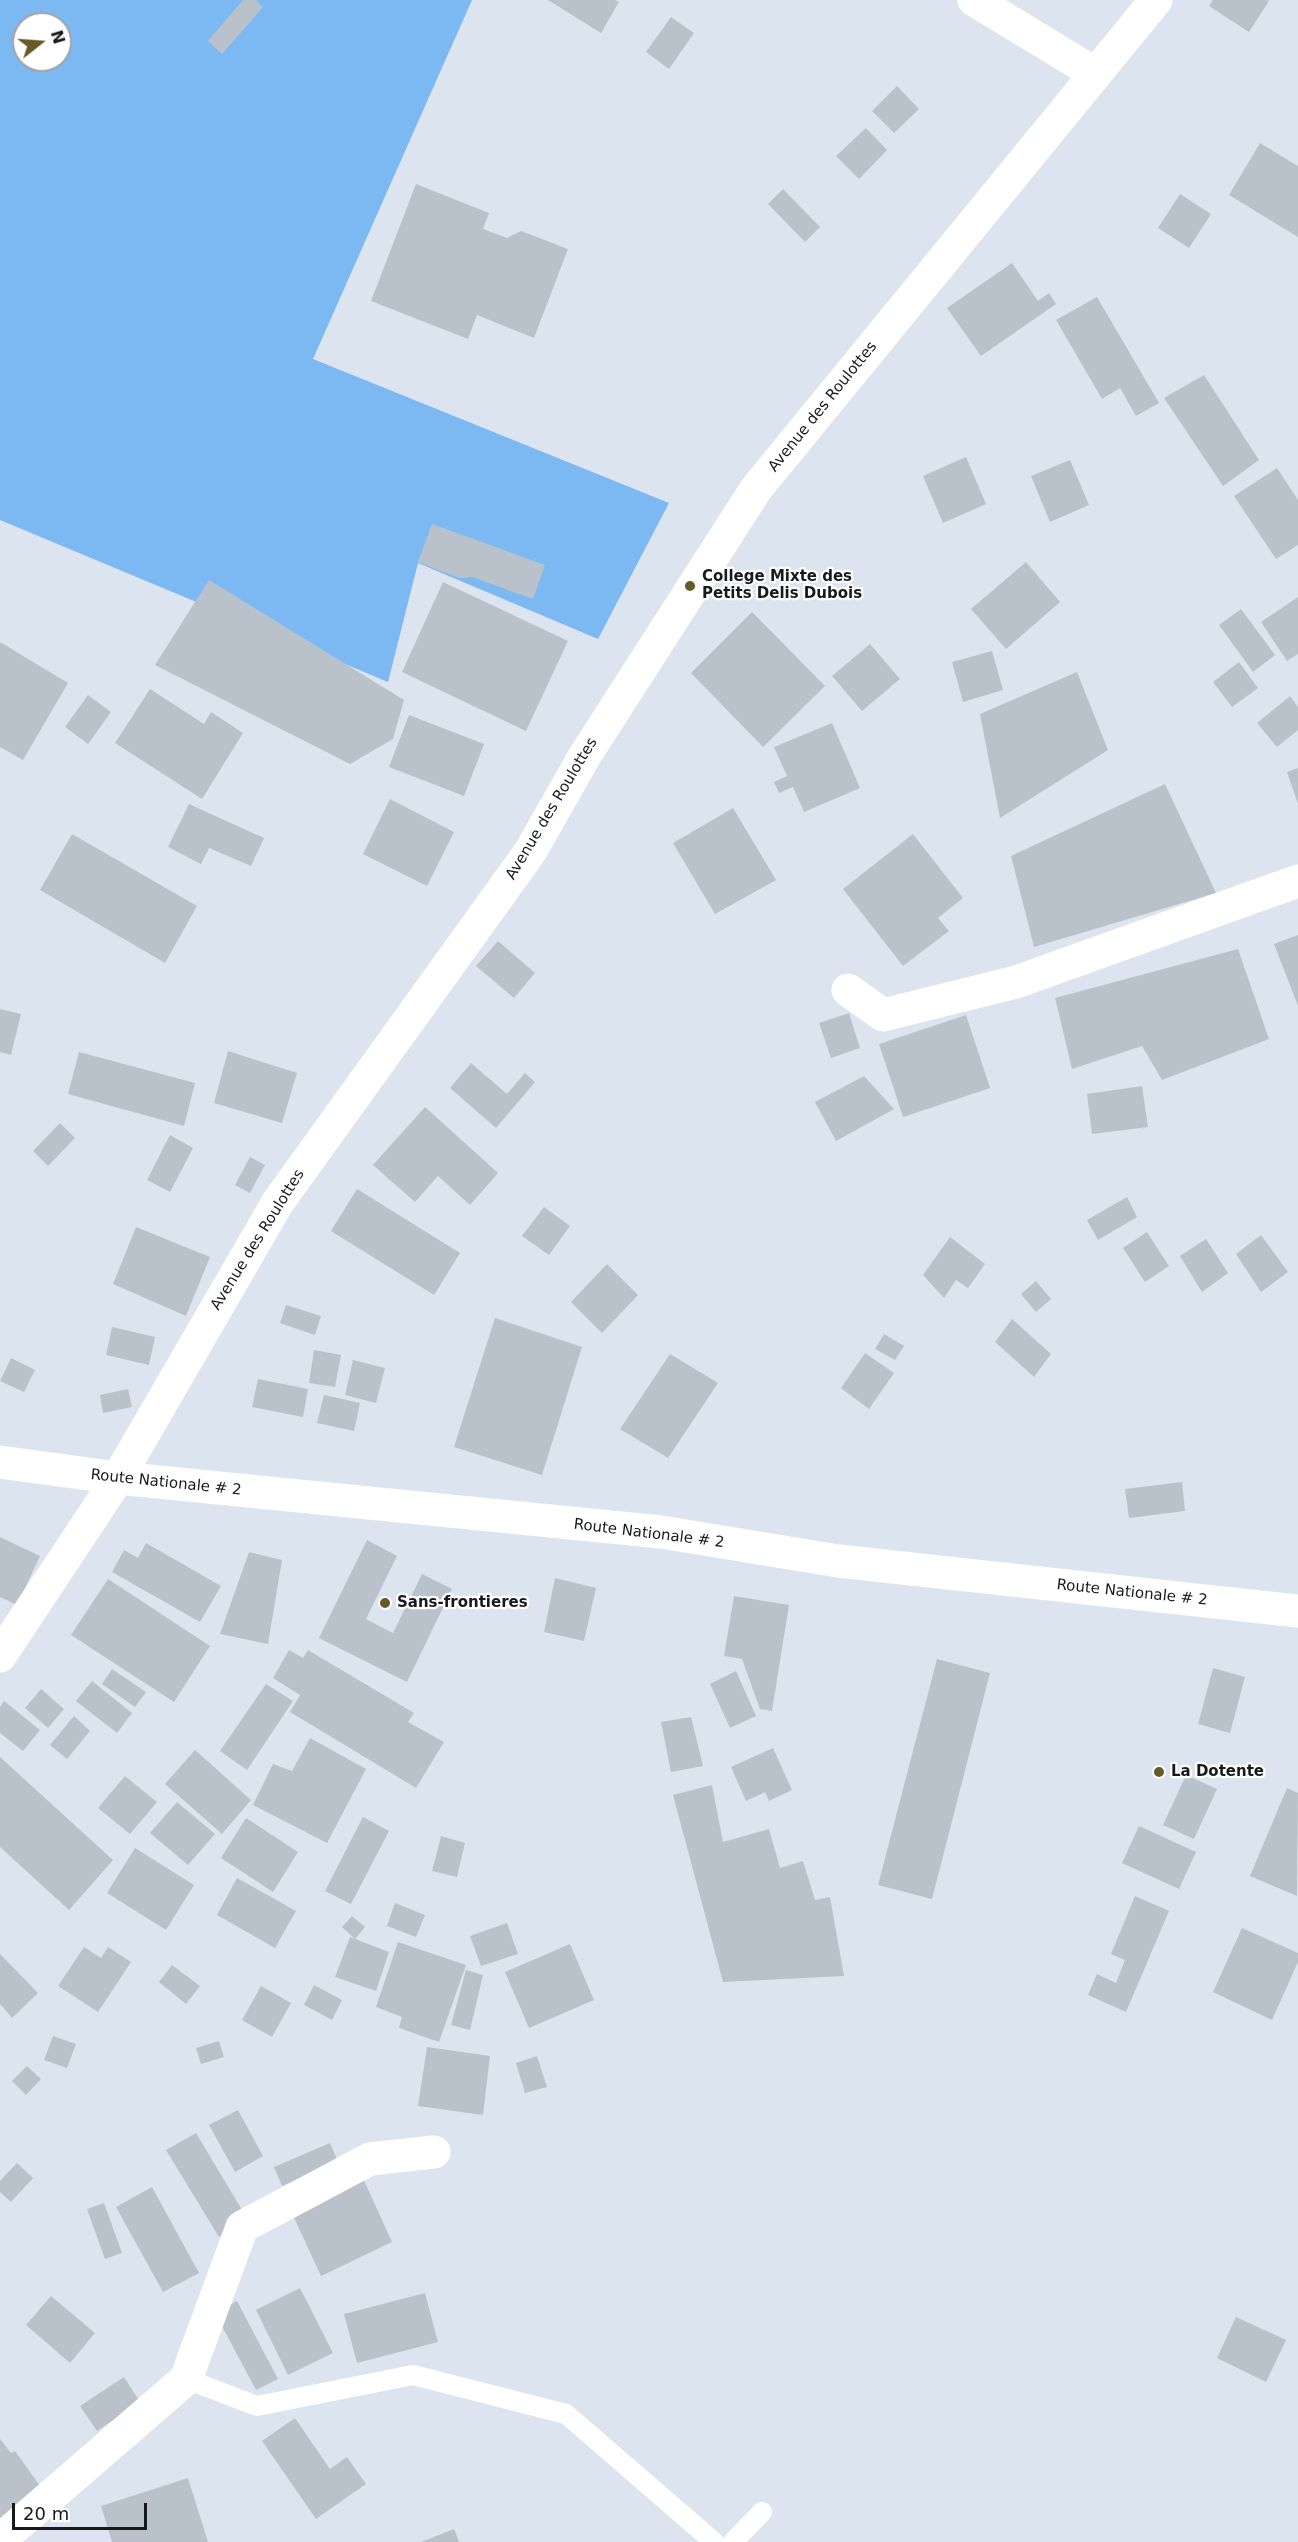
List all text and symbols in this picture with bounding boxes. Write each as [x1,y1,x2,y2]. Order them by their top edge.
north arrow [12,12,72,72]
text: N [47,28,69,46]
street label: Avenue des Roulottes [765,338,881,476]
place label: College Mixte des Petits Delis Dubois [702,568,862,603]
marker: College Mixte des Petits Delis Dubois [683,579,697,593]
street label: Avenue des Roulottes [502,735,602,883]
street label: Avenue des Roulottes [207,1166,309,1314]
street label: Route Nationale # 2 [90,1466,242,1500]
street label: Route Nationale # 2 [573,1516,725,1552]
street label: Route Nationale # 2 [1056,1576,1208,1610]
place label: Sans-frontieres [397,1594,528,1612]
marker: Sans-frontieres [378,1596,392,1610]
place label: La Dotente [1171,1763,1264,1781]
marker: La Dotente [1152,1765,1166,1779]
scale bar [15,2491,150,2529]
text: 20 m [23,2503,69,2524]

